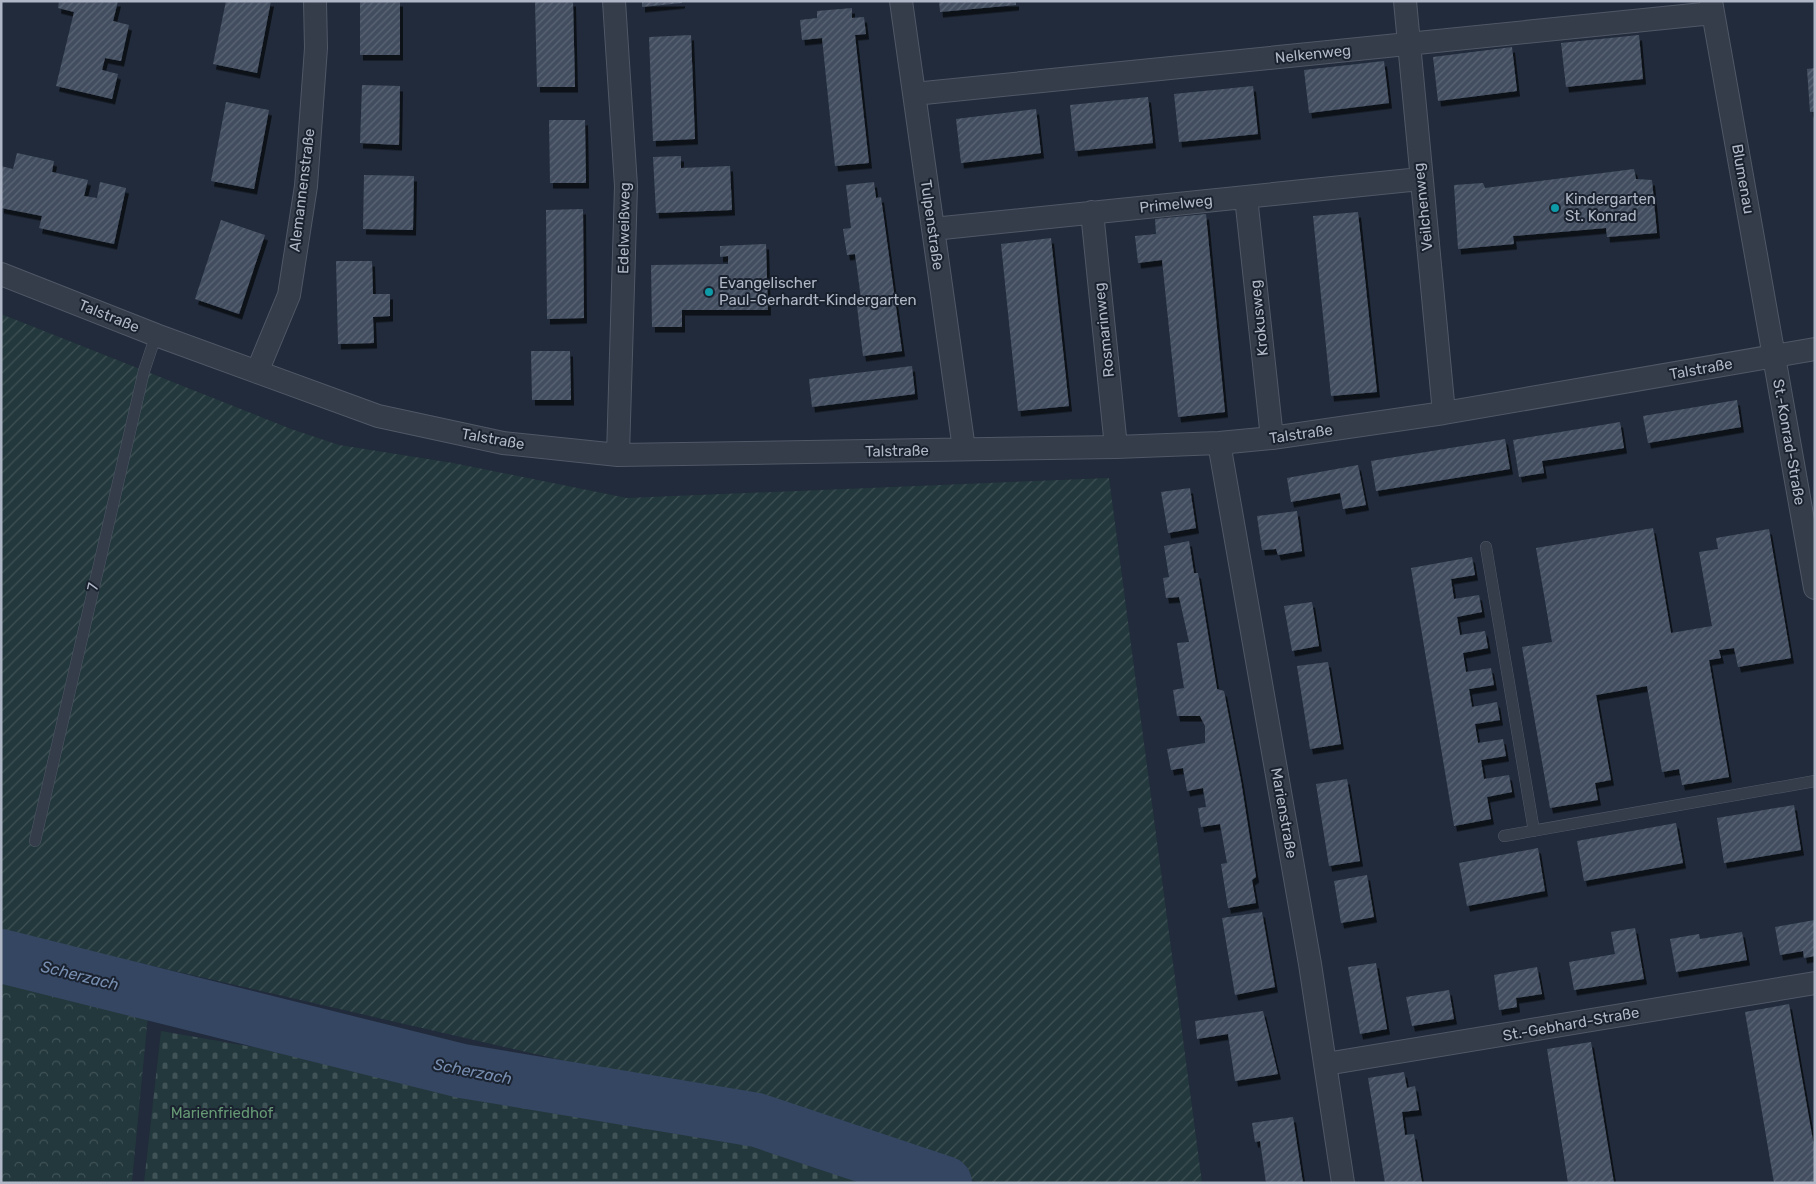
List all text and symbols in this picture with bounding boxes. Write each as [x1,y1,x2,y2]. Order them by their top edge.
street label: Nelkenweg [1274,41,1352,67]
street label: Alemannenstraße [286,127,318,253]
street label: Blumenau [1728,143,1758,215]
street label: Veilchenweg [1409,162,1437,252]
street label: Tulpenstraße [917,179,947,271]
street label: Edelweißweg [614,182,634,274]
place label: Kindergarten St. Konrad [1565,190,1656,225]
street label: Primelweg [1138,191,1214,217]
marker: Kindergarten St. Konrad [1549,202,1561,214]
place label: Evangelischer Paul-Gerhardt-Kindergarten [719,274,917,309]
street label: Krokusweg [1246,279,1272,357]
street label: Rosmarinweg [1090,282,1118,378]
marker: Evangelischer Paul-Gerhardt-Kindergarten [703,286,715,298]
street label: Talstraße [76,296,142,336]
street label: Talstraße [1668,355,1734,383]
street label: St.-Konrad-Straße [1769,378,1809,506]
street label: Talstraße [1268,421,1334,447]
street label: Talstraße [460,425,526,453]
street label: Talstraße [865,441,929,461]
street label: 7 [83,581,103,593]
street label: Marienstraße [1267,766,1301,860]
water label: Scherzach [39,957,121,994]
street label: St.-Gebhard-Straße [1501,1003,1641,1045]
water label: Scherzach [432,1055,514,1088]
park label: Marienfriedhof [171,1104,274,1122]

